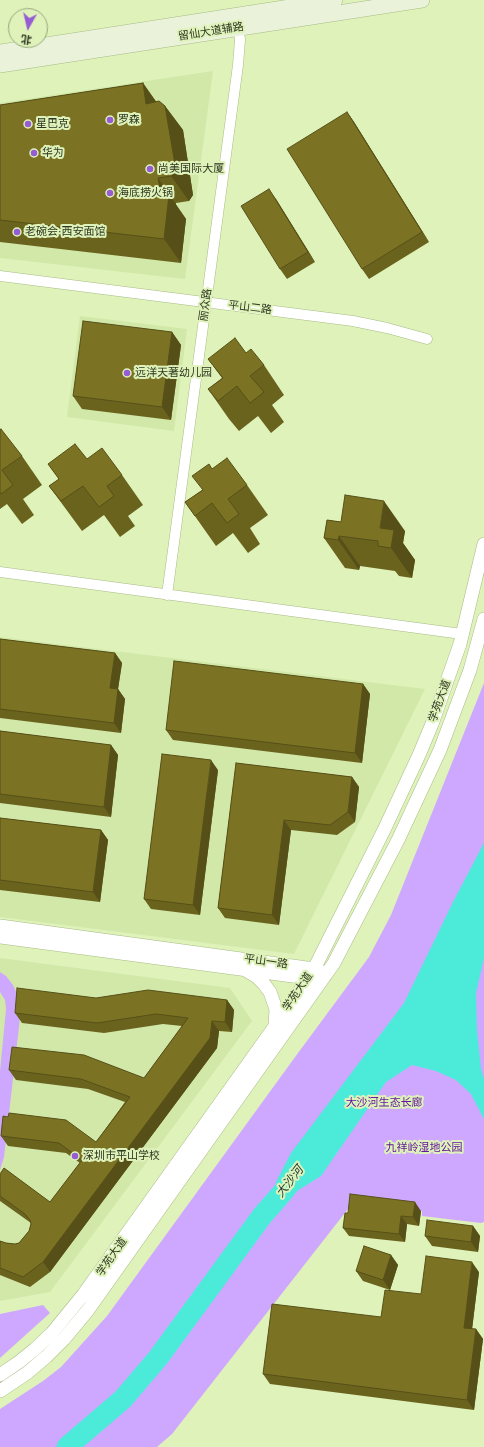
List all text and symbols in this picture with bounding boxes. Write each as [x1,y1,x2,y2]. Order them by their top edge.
north arrow [8,8,48,48]
street label: 留仙大道辅路 [177,20,245,44]
text: 北 [20,32,33,47]
place label: 罗森 [118,113,140,127]
marker: 罗森 [105,115,115,125]
place label: 星巴克 [36,117,69,131]
marker: 星巴克 [23,119,33,129]
place label: 华为 [42,146,64,160]
marker: 华为 [29,148,39,158]
place label: 尚美国际大厦 [158,162,224,176]
marker: 尚美国际大厦 [145,164,155,174]
place label: 海底捞火锅 [118,186,173,200]
marker: 海底捞火锅 [105,188,115,198]
place label: 老碗会·西安面馆 [25,225,105,239]
marker: 老碗会·西安面馆 [12,227,22,237]
street label: 丽众路 [197,288,215,322]
street label: 平山二路 [227,299,273,317]
place label: 远洋天著幼儿园 [135,366,212,380]
marker: 远洋天著幼儿园 [122,368,132,378]
street label: 学苑大道 [426,678,454,724]
street label: 平山一路 [243,952,289,972]
street label: 学苑大道 [280,970,316,1014]
park label: 大沙河生态长廊 [346,1096,422,1110]
park label: 九祥岭湿地公园 [386,1141,462,1155]
place label: 深圳市平山学校 [83,1149,160,1163]
marker: 深圳市平山学校 [70,1151,80,1161]
water label: 大沙河 [273,1163,307,1201]
street label: 学苑大道 [94,1235,130,1279]

